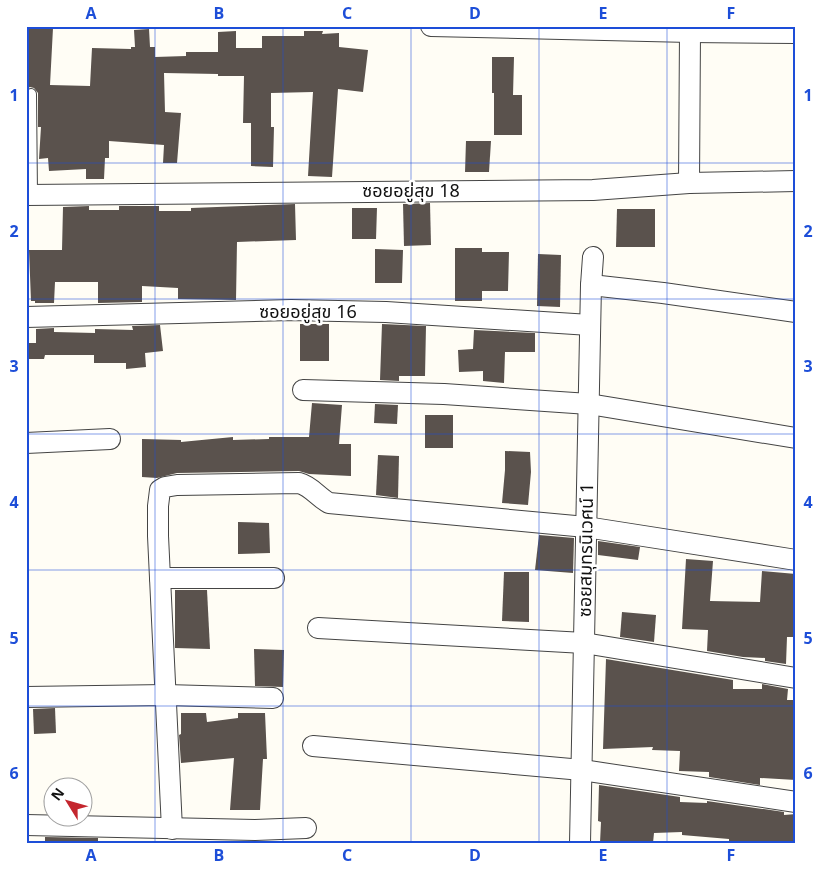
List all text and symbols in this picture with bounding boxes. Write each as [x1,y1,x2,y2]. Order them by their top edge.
text: A [85,2,97,26]
text: B [214,2,224,26]
text: C [342,2,352,26]
text: D [469,2,481,26]
text: E [599,2,608,26]
text: F [727,2,735,26]
text: 1 [9,84,19,108]
text: 1 [803,84,813,108]
street label: ซอยอยู่สุข 18 [362,178,460,205]
text: 2 [9,220,19,244]
text: 2 [803,220,813,244]
street label: ซอยอยู่สุข 16 [259,299,357,326]
text: 3 [9,355,19,379]
text: 3 [803,355,813,379]
street label: ซอยสมุทรนิเวศน์ 1 [572,483,601,617]
text: 4 [9,491,19,515]
text: 4 [803,491,813,515]
text: 5 [9,627,19,651]
text: 5 [803,627,813,651]
text: 6 [9,762,19,786]
text: 6 [803,762,813,786]
north arrow [42,776,92,826]
text: N [46,784,70,805]
text: A [85,844,97,868]
text: B [214,844,224,868]
text: C [342,844,352,868]
text: D [469,844,481,868]
text: E [599,844,608,868]
text: F [727,844,735,868]

